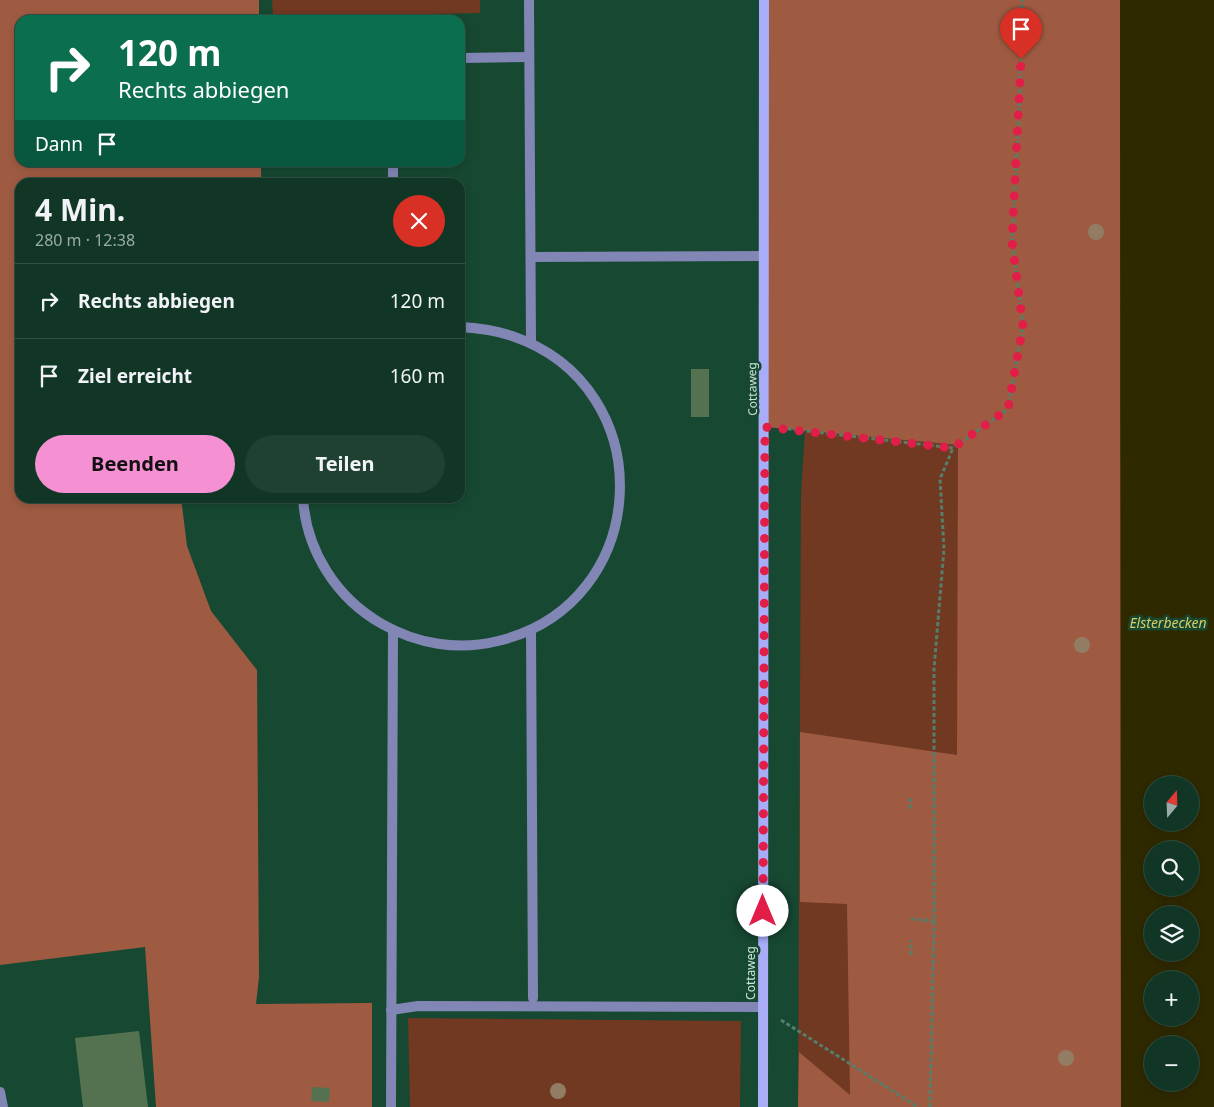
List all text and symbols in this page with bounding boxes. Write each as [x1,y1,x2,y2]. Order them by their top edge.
pin [1000,8,1042,59]
icon: arrive [1007,15,1035,43]
text: 120 m [118,29,221,76]
icon: right [35,35,100,100]
text: Rechts abbiegen [118,74,289,104]
icon: arrive [93,130,121,158]
text: Dann [35,131,83,157]
text: 4 Min. [35,189,125,230]
button: close [393,195,445,247]
text: 280 m · 12:38 [35,229,135,251]
icon: right [35,287,63,315]
text: Rechts abbiegen [78,288,235,314]
text: 120 m [390,288,445,314]
icon: arrive [35,362,63,390]
street label: Cottaweg [743,362,761,416]
text: Ziel erreicht [78,363,192,389]
text: 160 m [390,363,445,389]
button: Beenden [35,435,235,493]
button: Teilen [245,435,445,493]
water label: Elsterbecken [1129,613,1207,632]
north arrow [1144,776,1199,831]
map controls [1144,776,1199,1091]
button: search [1144,841,1199,896]
position arrow [736,884,788,936]
button: layers [1144,906,1199,961]
street label: Cottaweg [742,946,759,1000]
button: + [1144,971,1199,1026]
button: − [1144,1036,1199,1091]

